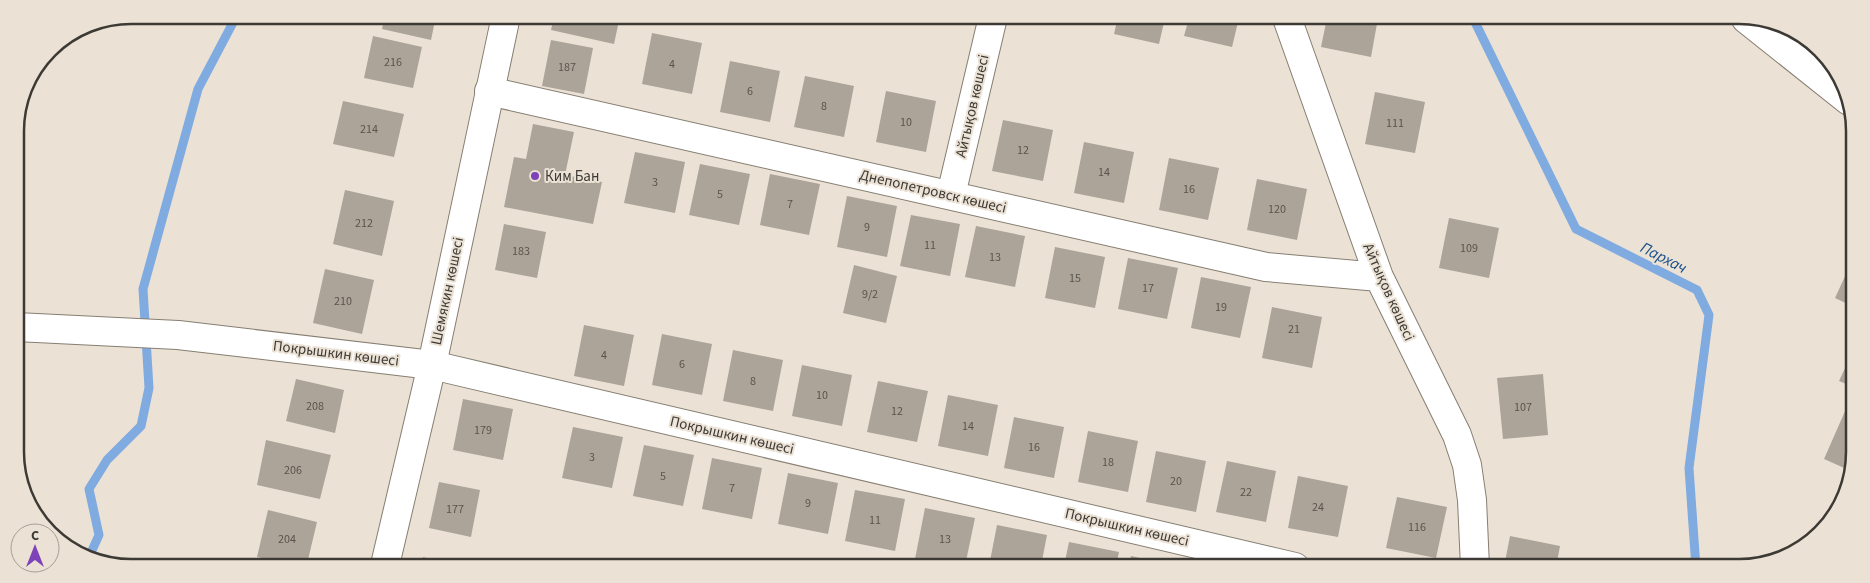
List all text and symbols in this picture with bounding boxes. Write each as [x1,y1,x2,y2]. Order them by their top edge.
street label: Айтықов көшесі [950,53,995,160]
house number: 216 [384,54,402,71]
house number: 4 [669,56,675,73]
house number: 187 [558,59,576,76]
house number: 6 [747,83,753,100]
house number: 8 [821,98,827,115]
house number: 10 [900,114,912,131]
house number: 111 [1386,115,1404,132]
house number: 214 [360,121,378,138]
house number: 12 [1017,142,1029,159]
street label: Днепопетровск көшесі [857,164,1008,219]
house number: 14 [1098,164,1110,181]
place label: Ким Бан [545,166,599,187]
marker: Ким Бан [529,170,541,182]
house number: 3 [652,174,658,191]
house number: 16 [1183,181,1195,198]
house number: 5 [717,186,723,203]
house number: 7 [787,196,793,213]
house number: 120 [1268,201,1286,218]
house number: 212 [355,215,373,232]
house number: 9 [864,219,870,236]
street label: Шемякин көшесі [426,235,469,347]
house number: 11 [924,237,936,254]
water label: Пархач [1636,237,1691,279]
street label: Айтықов көшесі [1358,240,1419,344]
house number: 109 [1460,240,1478,257]
house number: 183 [512,243,530,260]
house number: 13 [989,249,1001,266]
house number: 15 [1069,270,1081,287]
house number: 17 [1142,280,1154,297]
house number: 9/2 [862,286,878,303]
house number: 210 [334,293,352,310]
house number: 19 [1215,299,1227,316]
house number: 21 [1288,321,1300,338]
street label: Покрышкин көшесі [272,335,400,372]
house number: 4 [601,347,607,364]
house number: 6 [679,356,685,373]
house number: 8 [750,373,756,390]
house number: 10 [816,387,828,404]
house number: 208 [306,398,324,415]
house number: 107 [1514,399,1532,416]
house number: 12 [891,403,903,420]
street label: Покрышкин көшесі [668,411,796,460]
house number: 14 [962,418,974,435]
house number: 179 [474,422,492,439]
house number: 16 [1028,439,1040,456]
house number: 3 [589,449,595,466]
house number: 18 [1102,454,1114,471]
house number: 206 [284,462,302,479]
house number: 5 [660,468,666,485]
house number: 20 [1170,473,1182,490]
house number: 7 [729,480,735,497]
house number: 22 [1240,484,1252,501]
house number: 9 [805,495,811,512]
house number: 24 [1312,499,1324,516]
house number: 177 [446,501,464,518]
street label: Покрышкин көшесі [1063,503,1191,552]
house number: 11 [869,512,881,529]
house number: 116 [1408,519,1426,536]
north arrow [10,523,60,573]
text: С [31,526,39,546]
house number: 204 [278,531,296,548]
house number: 13 [939,531,951,548]

